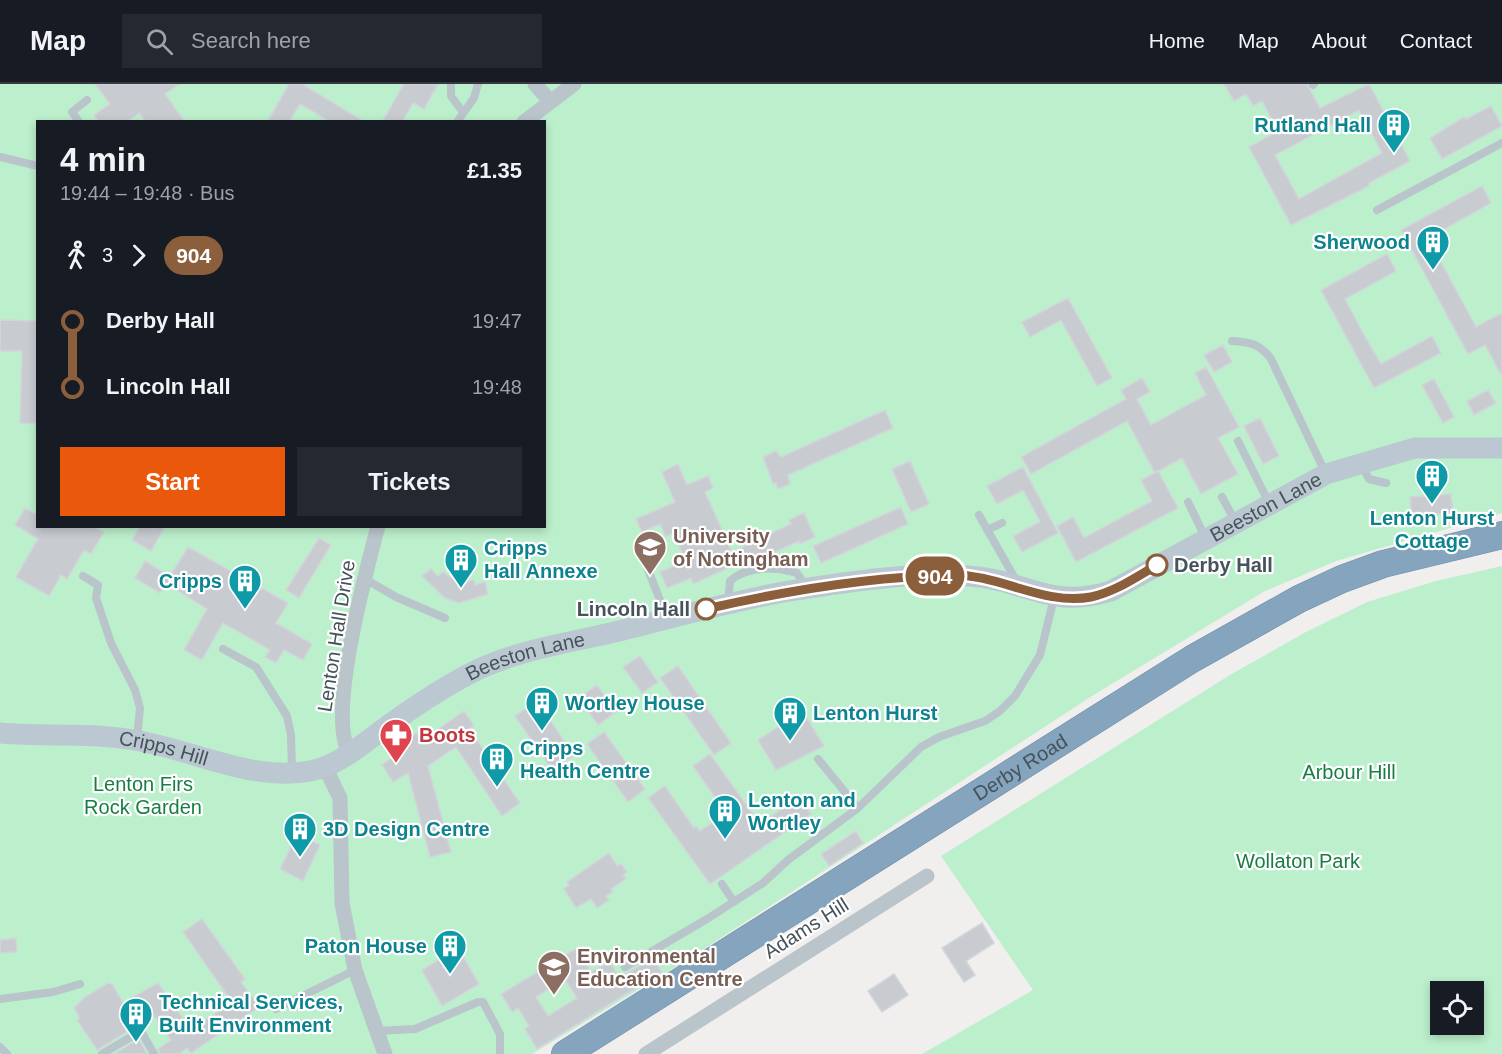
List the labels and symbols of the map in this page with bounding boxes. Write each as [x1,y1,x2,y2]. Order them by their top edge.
building icon: Rutland Hall [1376,107,1412,154]
place label: Rutland Hall [1254,114,1371,136]
building icon: Sherwood [1415,224,1451,271]
place label: Sherwood [1313,231,1410,253]
building icon: Lenton Hurst Cottage [1414,458,1450,505]
street label: Beeston Lane [1206,468,1325,546]
place label: Lenton Hurst Cottage [1370,507,1495,552]
place label: University of Nottingham [673,525,809,570]
school or university icon: University of Nottingham [632,529,668,576]
place label: Cripps Hall Annexe [484,537,598,582]
building icon: Cripps Hall Annexe [443,542,479,589]
marker: Derby Hall [1146,554,1168,576]
place label: Derby Hall [1174,554,1273,576]
line badge: 904 [900,556,970,596]
street label: Lenton Hall Drive [313,559,359,713]
building icon: Cripps [227,563,263,610]
place label: Cripps [159,570,222,592]
place label: Lincoln Hall [577,598,690,620]
marker: Lincoln Hall [695,598,717,620]
street label: Beeston Lane [462,628,587,685]
building icon: Wortley House [524,685,560,732]
place label: Wortley House [565,692,705,714]
building icon: Lenton Hurst [772,695,808,742]
place label: Lenton Hurst [813,702,938,724]
pharmacy icon: Boots [378,717,414,764]
place label: Boots [419,724,476,746]
street label: Cripps Hill [118,727,211,770]
street label: Derby Road [969,729,1071,805]
place label: Cripps Health Centre [520,737,650,782]
building icon: Cripps Health Centre [479,741,515,788]
park label: Arbour Hill [1302,761,1396,783]
park label: Lenton Firs Rock Garden [84,773,202,818]
place label: Lenton and Wortley [748,789,856,834]
building icon: Lenton and Wortley [707,793,743,840]
building icon: 3D Design Centre [282,811,318,858]
place label: 3D Design Centre [323,818,490,840]
park label: Wollaton Park [1236,850,1361,872]
street label: Adams Hill [760,893,852,963]
building icon: Paton House [432,928,468,975]
place label: Paton House [305,935,427,957]
place label: Environmental Education Centre [577,945,743,990]
school or university icon: Environmental Education Centre [536,949,572,996]
place label: Technical Services, Built Environment [159,991,343,1036]
building icon: Technical Services, Built Environment [118,996,154,1043]

